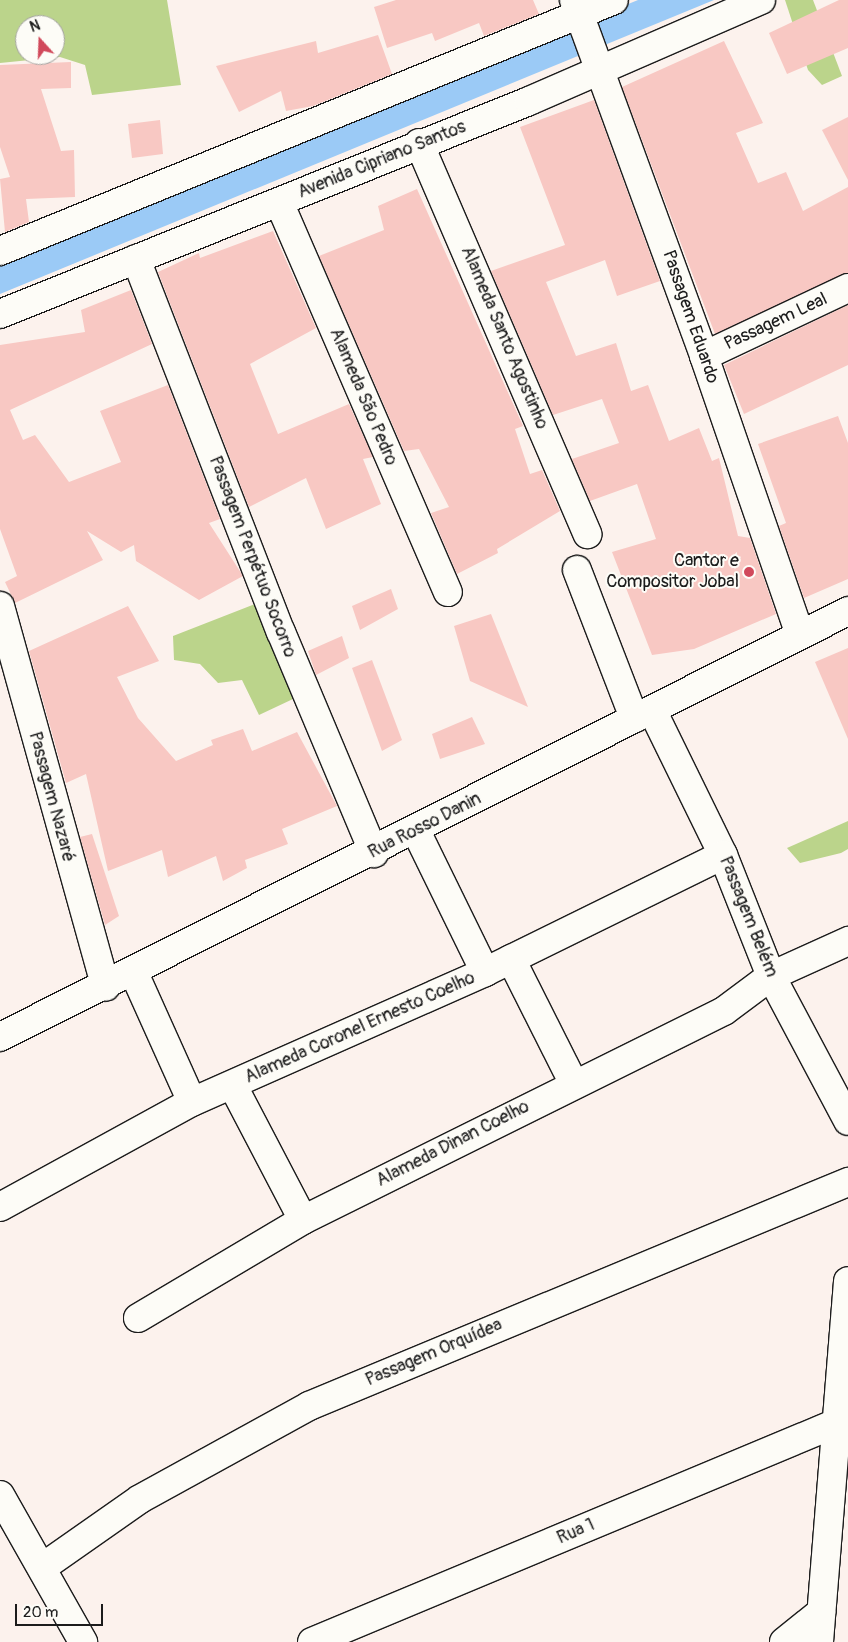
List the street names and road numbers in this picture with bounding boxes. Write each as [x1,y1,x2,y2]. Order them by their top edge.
street label: Avenida Cipriano Santos [295,116,469,204]
street label: Alameda Santo Agostinho [456,243,552,433]
street label: Passagem Eduardo [657,248,723,386]
street label: Passagem Leal [721,289,831,355]
street label: Alameda São Pedro [324,325,402,469]
street label: Passagem Perpétuo Socorro [204,453,300,661]
street label: Passagem Nazaré [23,730,79,864]
street label: Rua Rosso Danin [365,788,485,864]
street label: Passagem Belém [714,853,782,981]
street label: Alameda Coronel Ernesto Coelho [242,967,478,1089]
street label: Alameda Dinan Coelho [373,1096,533,1192]
street label: Passagem Orquídea [362,1314,506,1392]
street label: Rua 1 [554,1514,598,1550]

